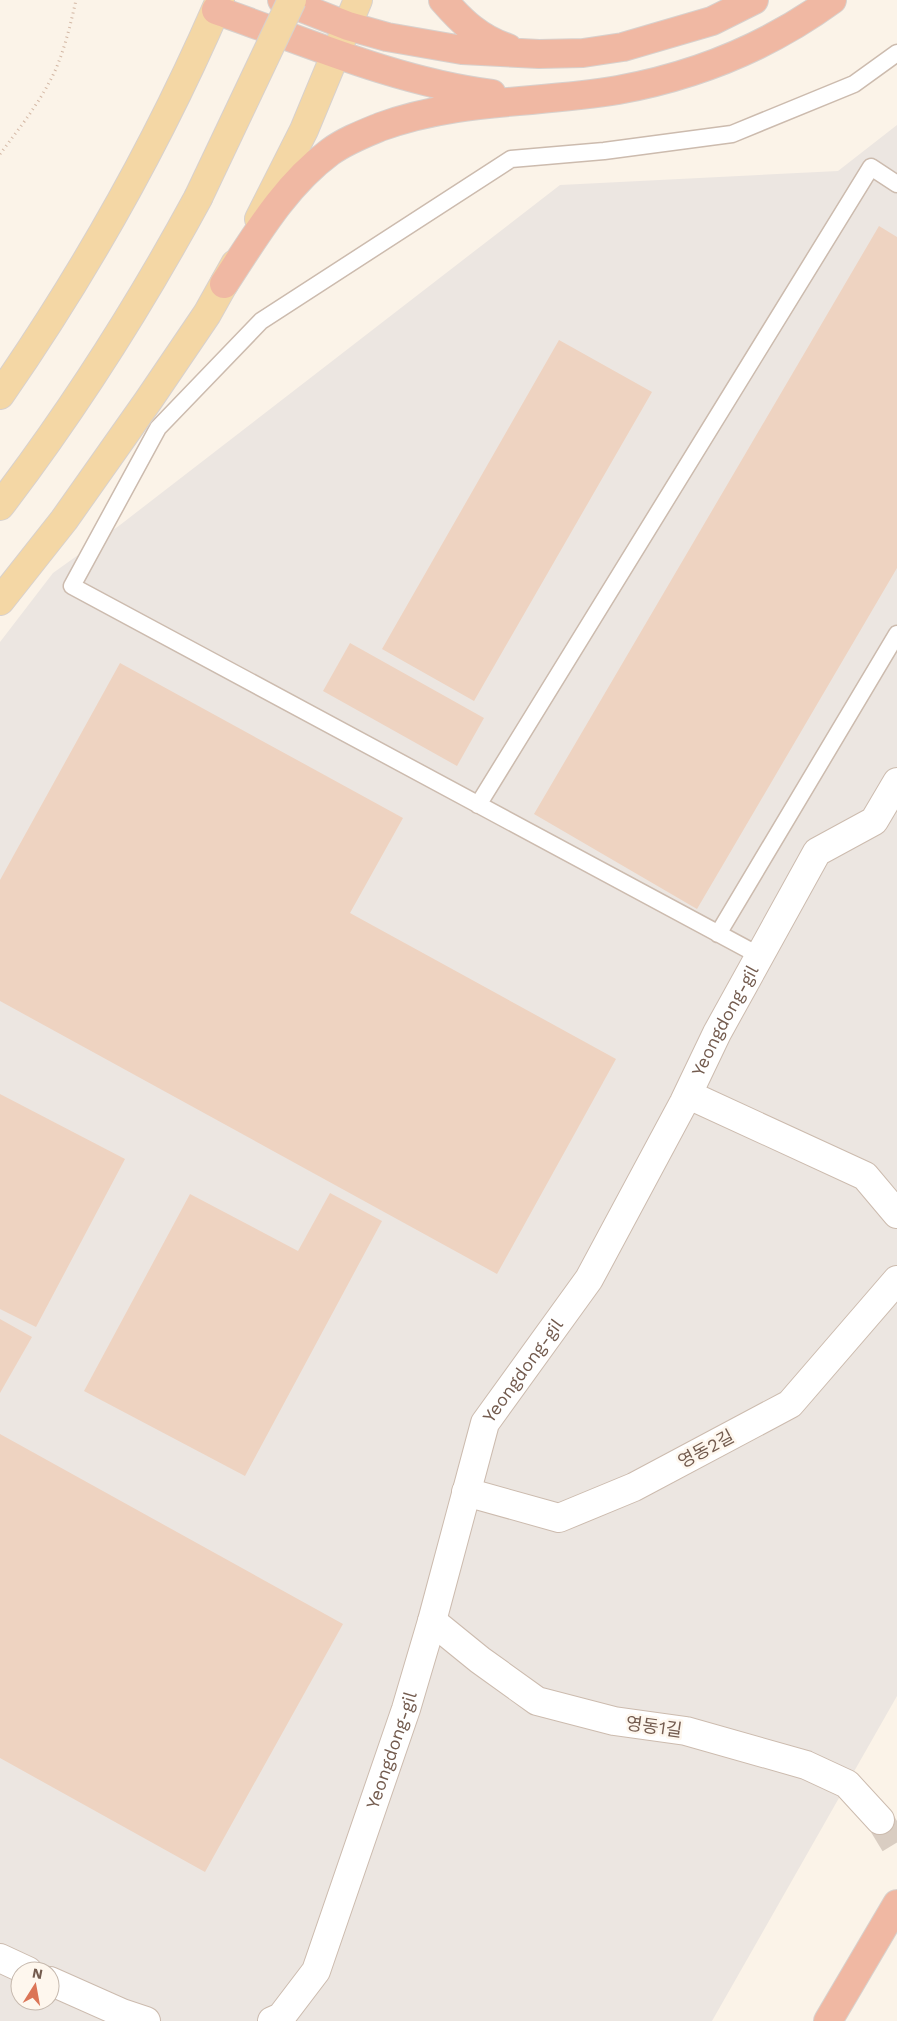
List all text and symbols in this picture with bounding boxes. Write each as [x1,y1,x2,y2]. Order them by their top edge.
street label: Yeongdong-gil [687,961,763,1080]
street label: Yeongdong-gil [478,1314,567,1426]
street label: 영동2길 [674,1425,737,1472]
street label: Yeongdong-gil [361,1688,421,1812]
street label: 영동1길 [625,1712,684,1741]
north arrow [10,1961,60,2011]
text: N [31,1964,44,1982]

